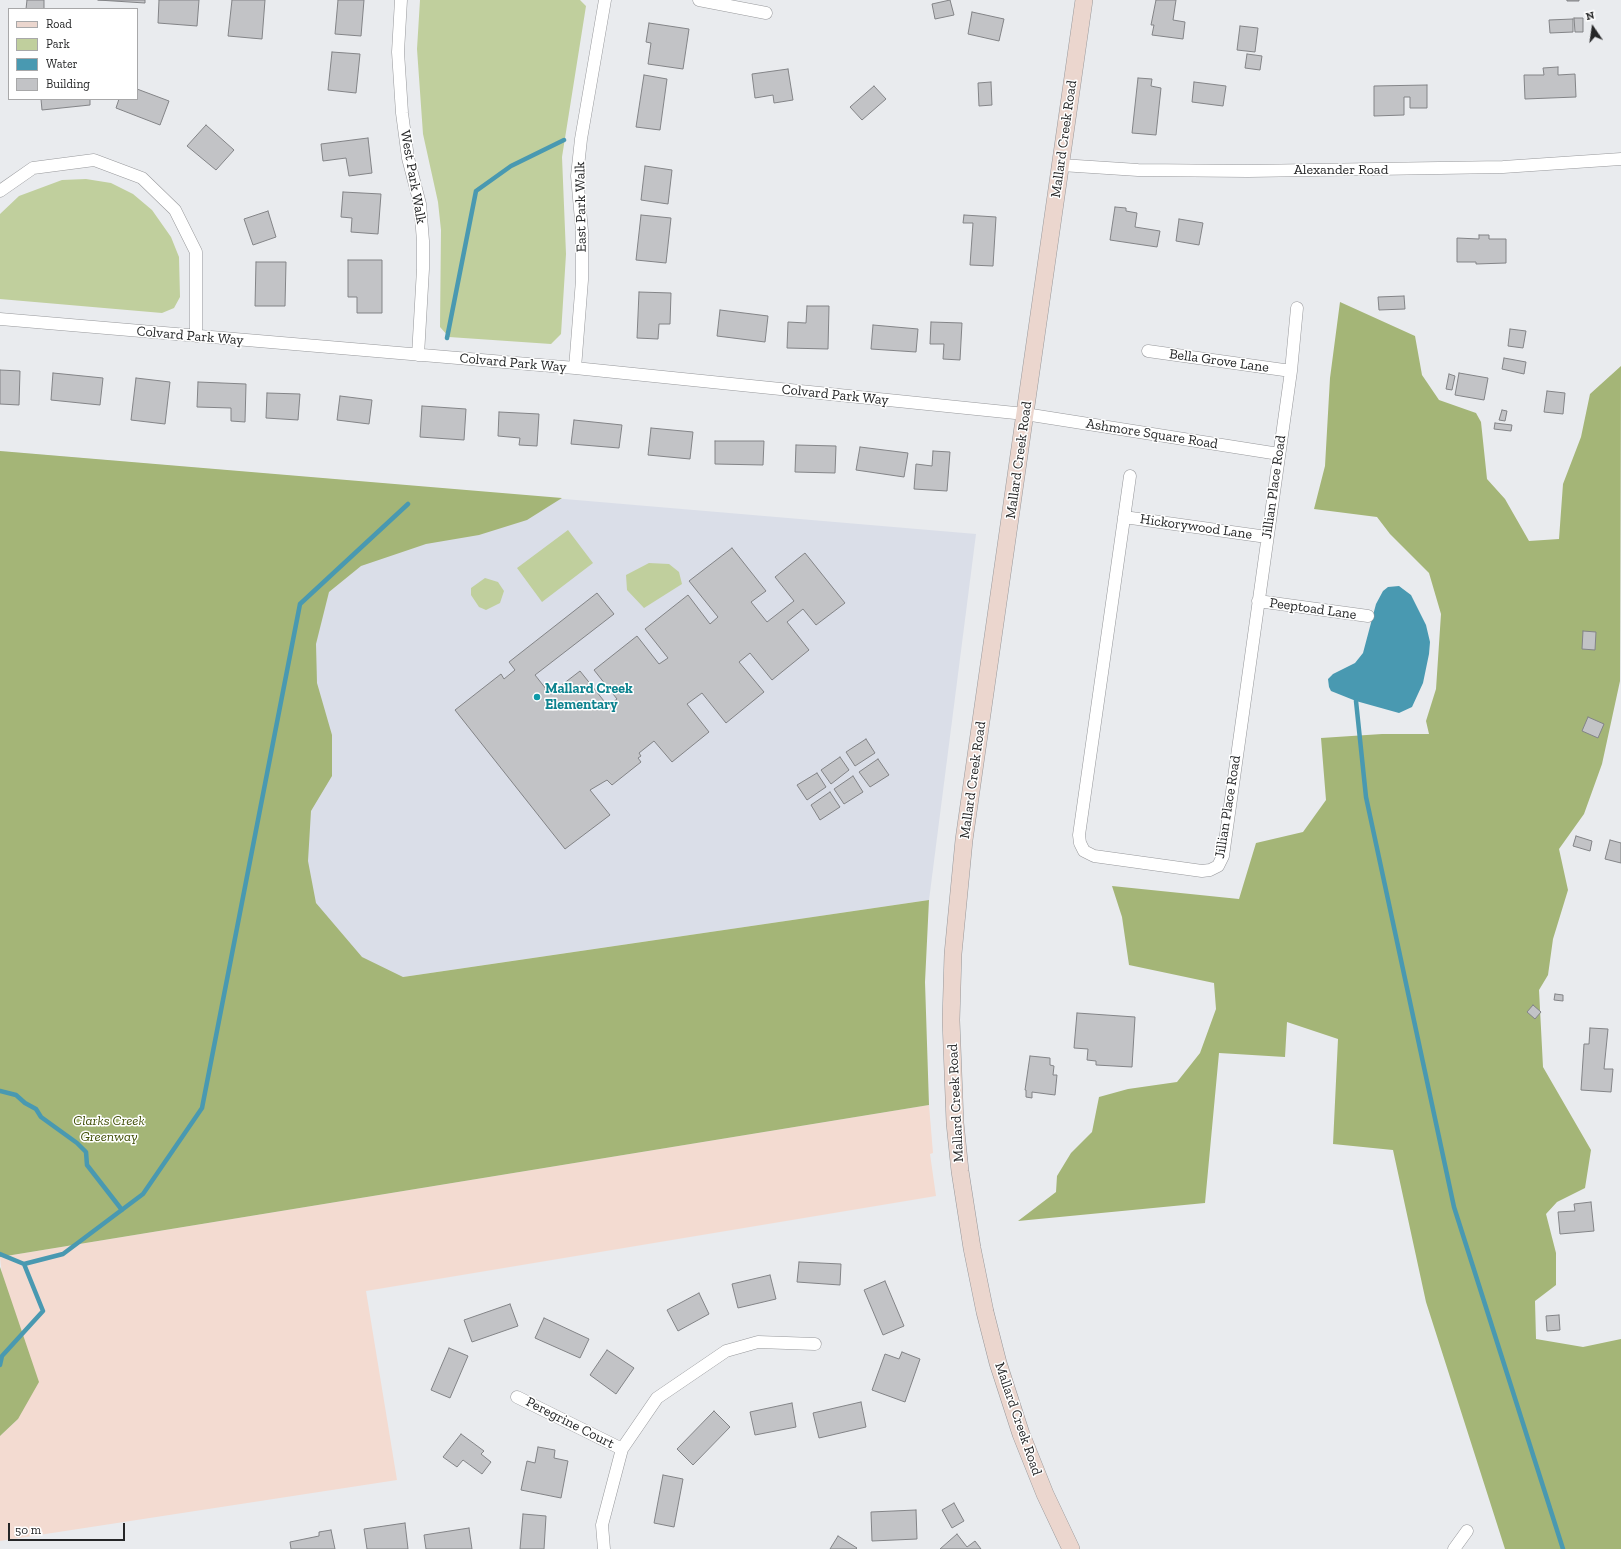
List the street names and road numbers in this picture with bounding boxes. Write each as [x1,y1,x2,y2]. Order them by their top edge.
street label: Mallard Creek Road [1047,79,1081,199]
street label: West Park Walk [397,129,429,225]
street label: East Park Walk [572,162,590,252]
street label: Alexander Road [1294,162,1388,178]
street label: Colvard Park Way [136,323,244,349]
street label: Bella Grove Lane [1168,346,1270,376]
street label: Colvard Park Way [459,350,567,376]
street label: Colvard Park Way [781,381,889,409]
street label: Mallard Creek Road [1002,400,1036,520]
street label: Ashmore Square Road [1085,415,1219,453]
street label: Jillian Place Road [1258,434,1290,540]
street label: Hickorywood Lane [1139,511,1253,543]
street label: Peeptoad Lane [1268,595,1358,623]
street label: Mallard Creek Road [956,720,990,840]
street label: Jillian Place Road [1212,754,1244,860]
street label: Mallard Creek Road [945,1043,967,1163]
street label: Mallard Creek Road [991,1360,1045,1478]
street label: Peregrine Court [523,1393,617,1453]

